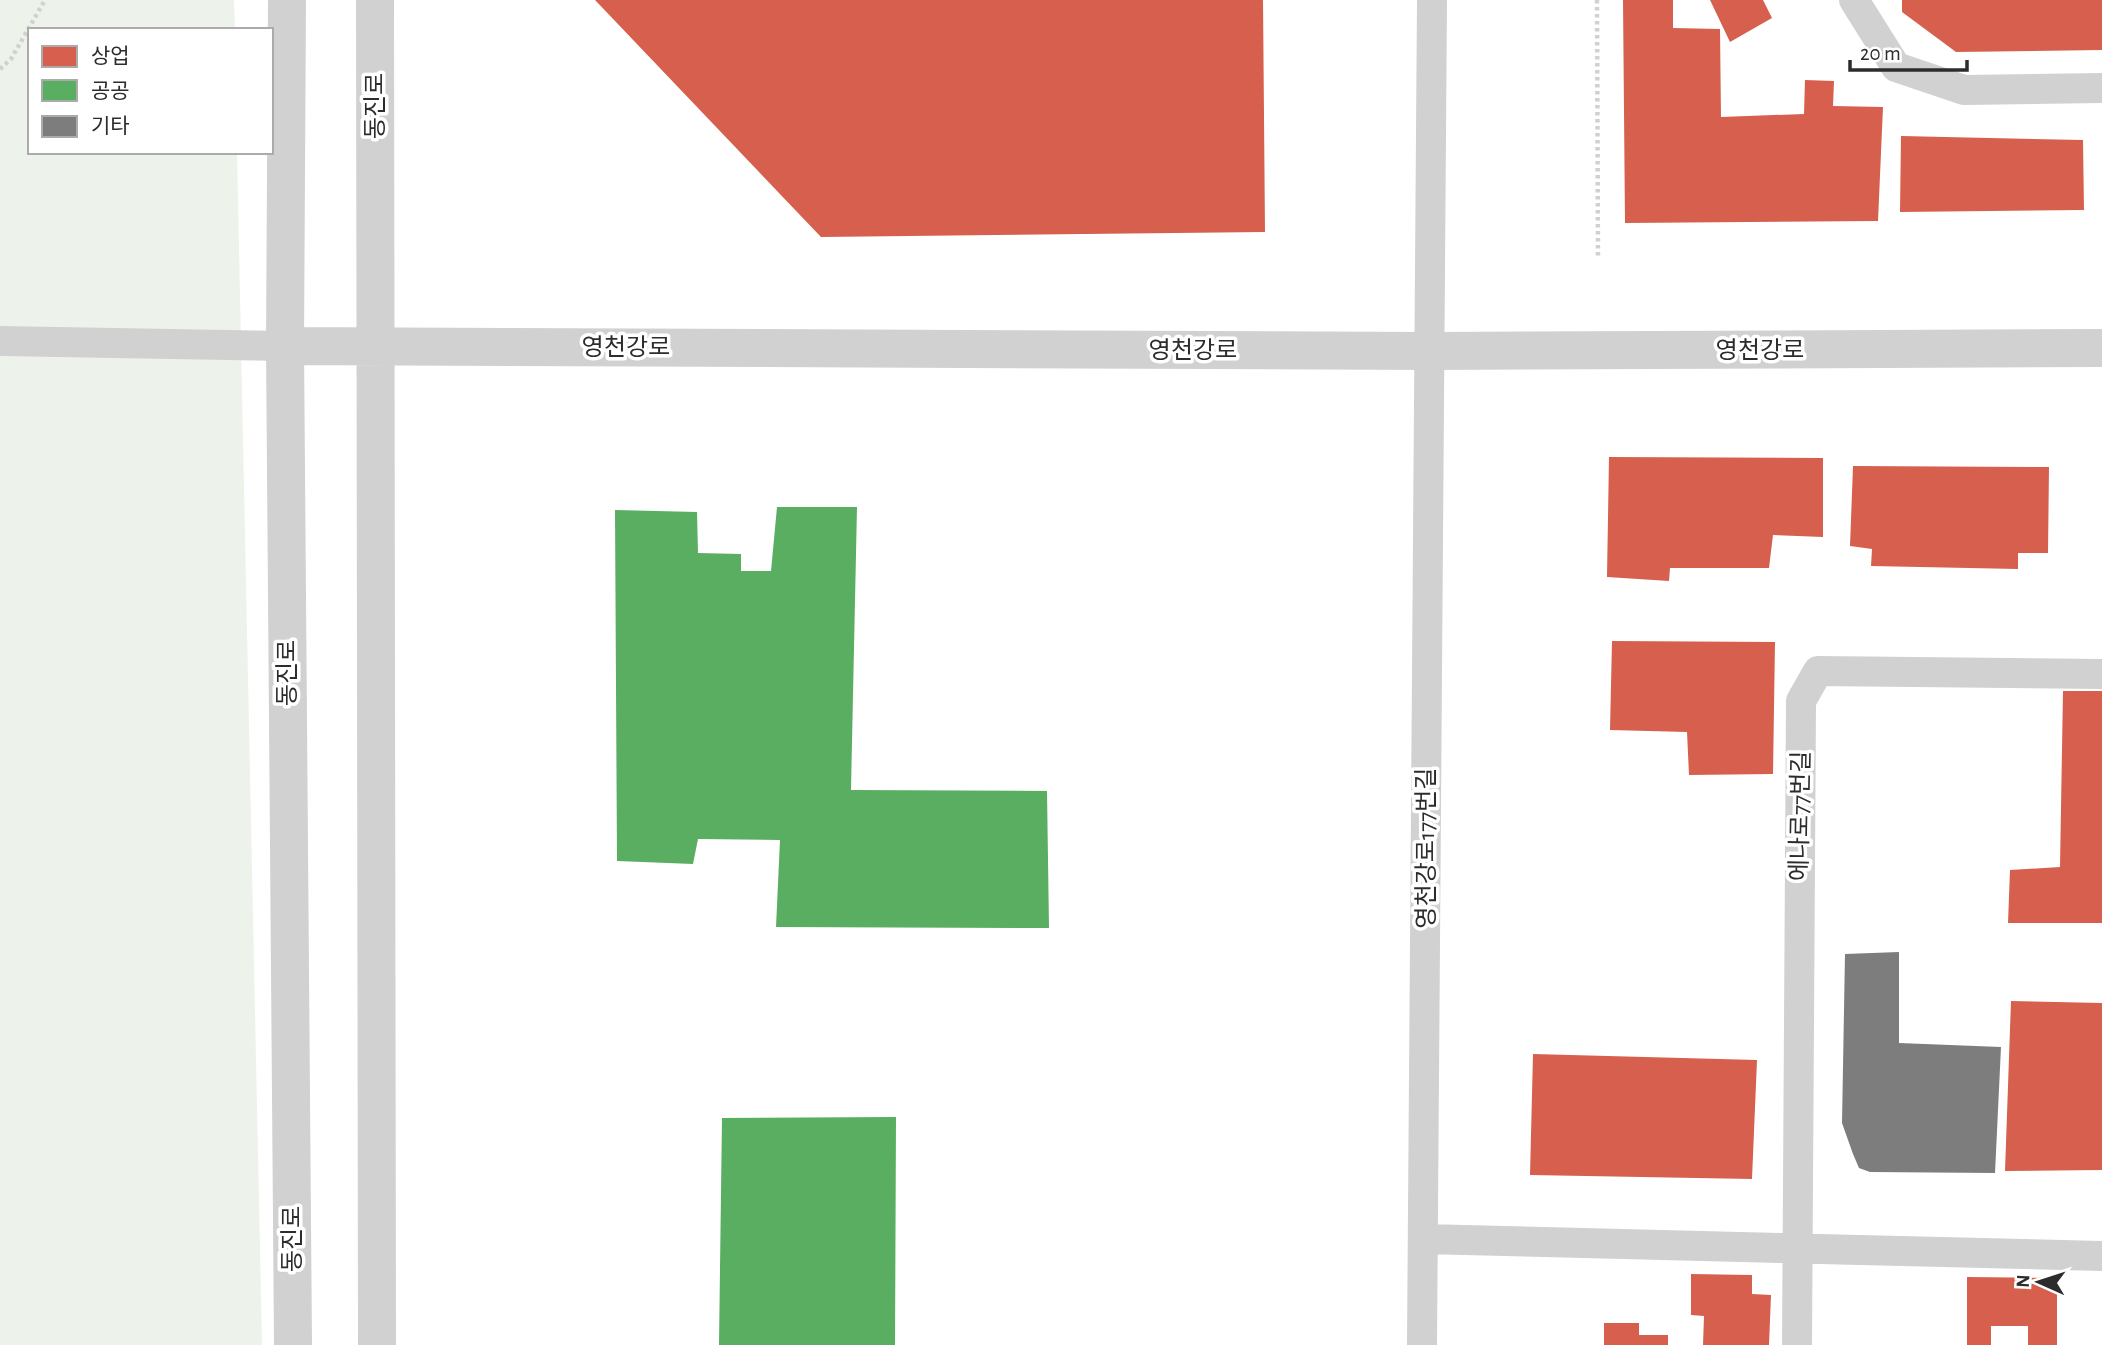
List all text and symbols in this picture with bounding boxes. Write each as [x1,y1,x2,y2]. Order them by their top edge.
legend [28,28,273,154]
scale bar [1850,28,1967,72]
text: 20 m [1860,43,1901,64]
text: 상업 [91,45,130,67]
street label: 동진로 [363,73,388,139]
text: 공공 [91,81,130,102]
text: 기타 [91,115,130,137]
street label: 영천강로 [582,335,670,360]
street label: 영천강로 [1149,338,1237,363]
street label: 영천강로 [1716,338,1804,363]
street label: 동진로 [275,640,300,706]
street label: 에나로77번길 [1787,751,1814,881]
street label: 영천강로177번길 [1414,768,1439,928]
street label: 동진로 [280,1206,305,1272]
north arrow [2004,1247,2074,1317]
text: N [2014,1274,2033,1288]

